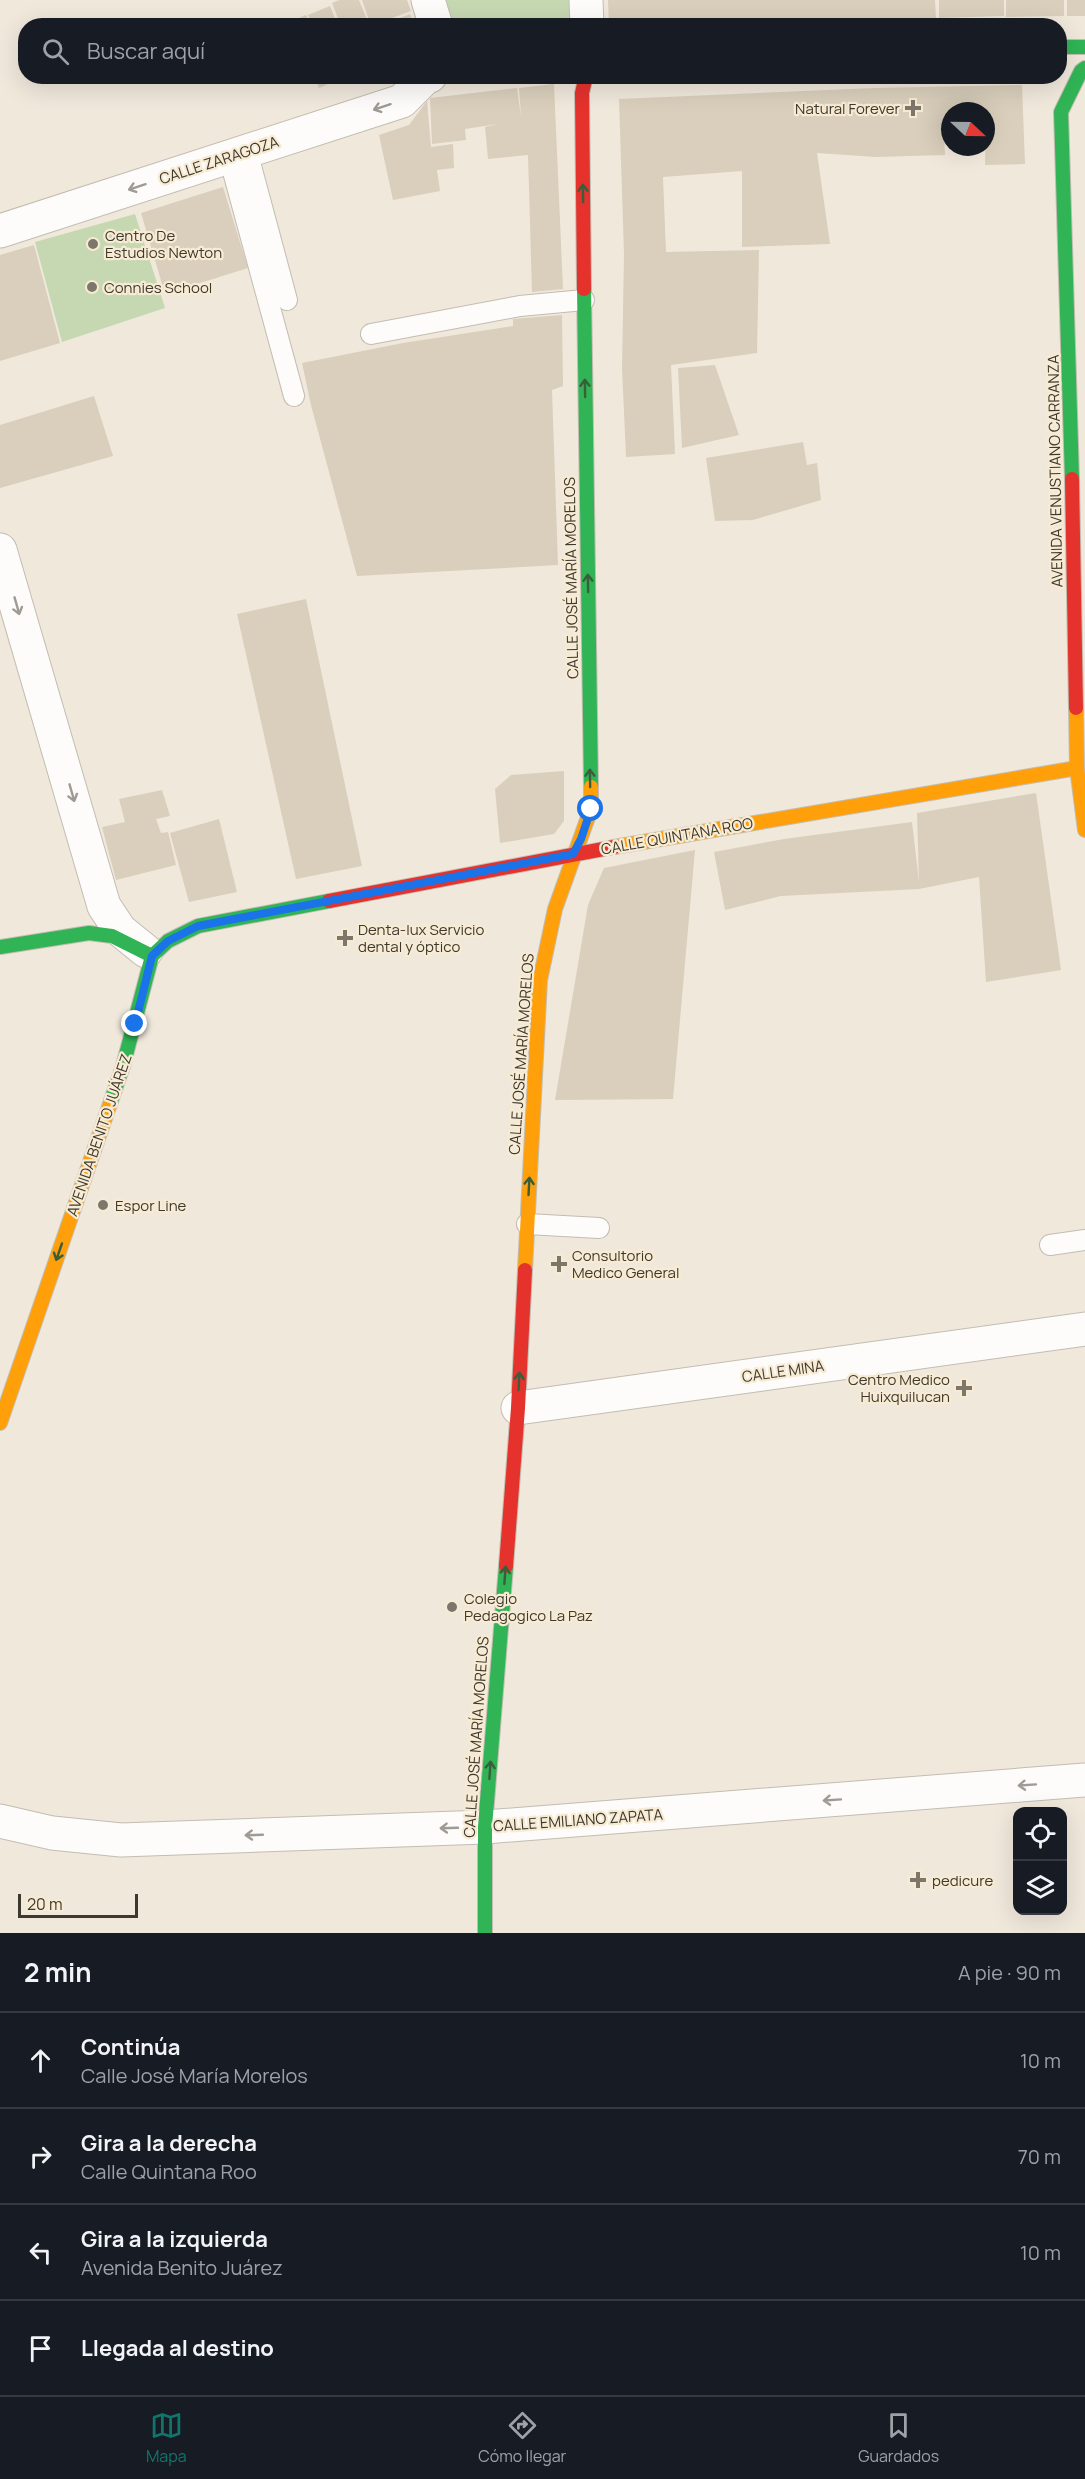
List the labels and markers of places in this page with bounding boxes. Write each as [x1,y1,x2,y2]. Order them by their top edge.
place label: Natural Forever [795,98,901,119]
marker: Natural Forever [904,99,922,117]
place label: Centro De Estudios Newton [105,225,222,263]
marker: Centro De Estudios Newton [86,237,100,251]
place label: Connies School [104,277,212,298]
marker: Connies School [85,280,99,294]
place label: Denta-lux Servicio dental y óptico [358,919,485,957]
marker: Denta-lux Servicio dental y óptico [336,929,354,947]
place label: Espor Line [115,1195,187,1216]
marker: Espor Line [96,1198,110,1212]
place label: Consultorio Medico General [572,1245,679,1283]
marker: Consultorio Medico General [550,1255,568,1273]
place label: Centro Medico Huixquilucan [848,1369,950,1407]
marker: Centro Medico Huixquilucan [955,1379,973,1397]
place label: Colegio Pedagogico La Paz [464,1588,593,1626]
marker: Colegio Pedagogico La Paz [445,1600,459,1614]
place label: pedicure [932,1870,994,1891]
marker: pedicure [909,1871,927,1889]

